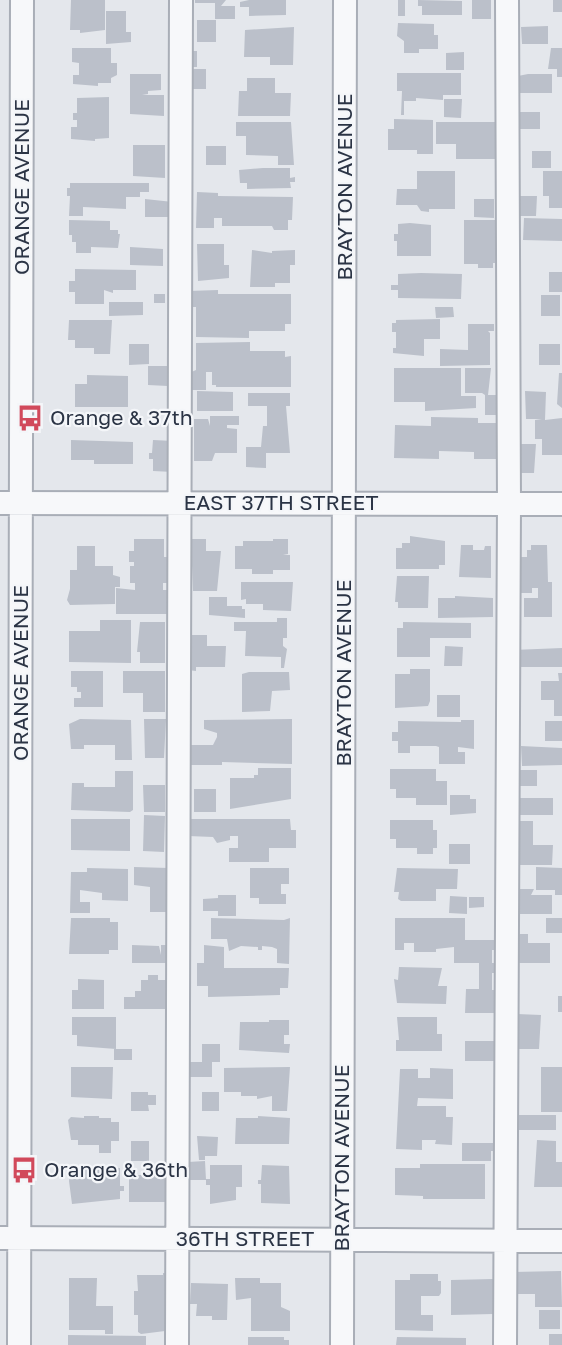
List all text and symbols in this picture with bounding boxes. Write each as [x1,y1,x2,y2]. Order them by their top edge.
street label: BRAYTON AVENUE [331,94,357,280]
street label: ORANGE AVENUE [8,99,34,275]
bus stop icon: Orange & 37th [15,403,45,433]
place label: Orange & 37th [50,404,193,430]
street label: EAST 37TH STREET [183,489,379,515]
street label: BRAYTON AVENUE [330,580,356,766]
street label: ORANGE AVENUE [7,585,33,761]
street label: BRAYTON AVENUE [328,1065,354,1251]
bus stop icon: Orange & 36th [9,1155,39,1185]
place label: Orange & 36th [44,1156,188,1182]
street label: 36TH STREET [176,1225,314,1251]

